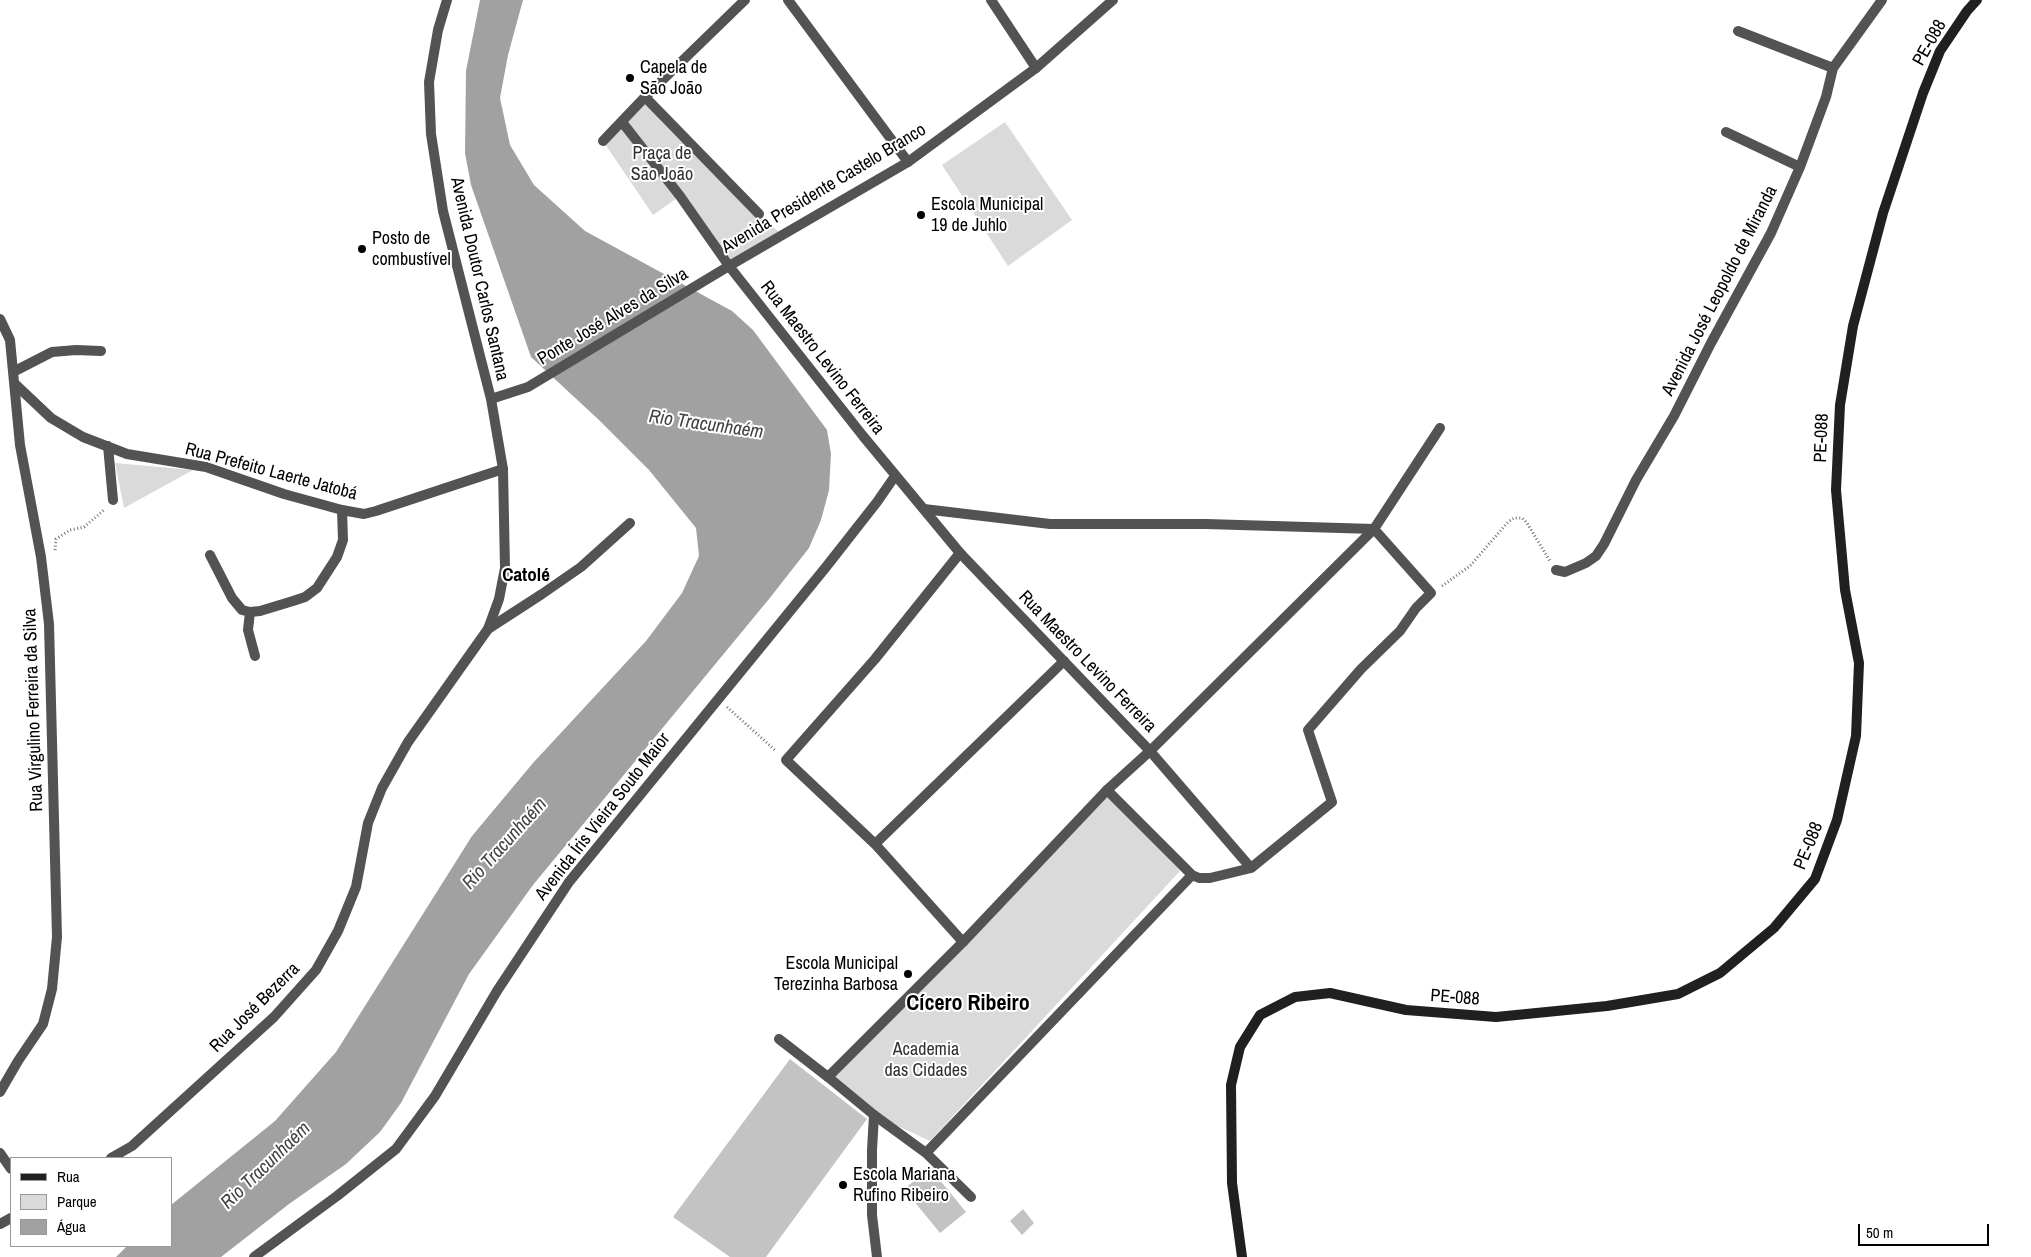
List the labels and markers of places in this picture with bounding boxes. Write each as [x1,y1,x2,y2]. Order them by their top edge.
place label: Capela de São João [640,57,707,100]
marker: Capela de São João [624,72,636,84]
place label: Escola Municipal 19 de Juhlo [931,194,1043,236]
marker: Escola Municipal 19 de Juhlo [915,209,927,221]
place label: Posto de combustível [372,228,451,270]
marker: Posto de combustível [356,243,368,255]
place label: Escola Municipal Terezinha Barbosa [774,953,898,996]
marker: Escola Municipal Terezinha Barbosa [902,968,914,980]
place label: Escola Mariana Rufino Ribeiro [853,1164,956,1206]
marker: Escola Mariana Rufino Ribeiro [837,1179,849,1191]

